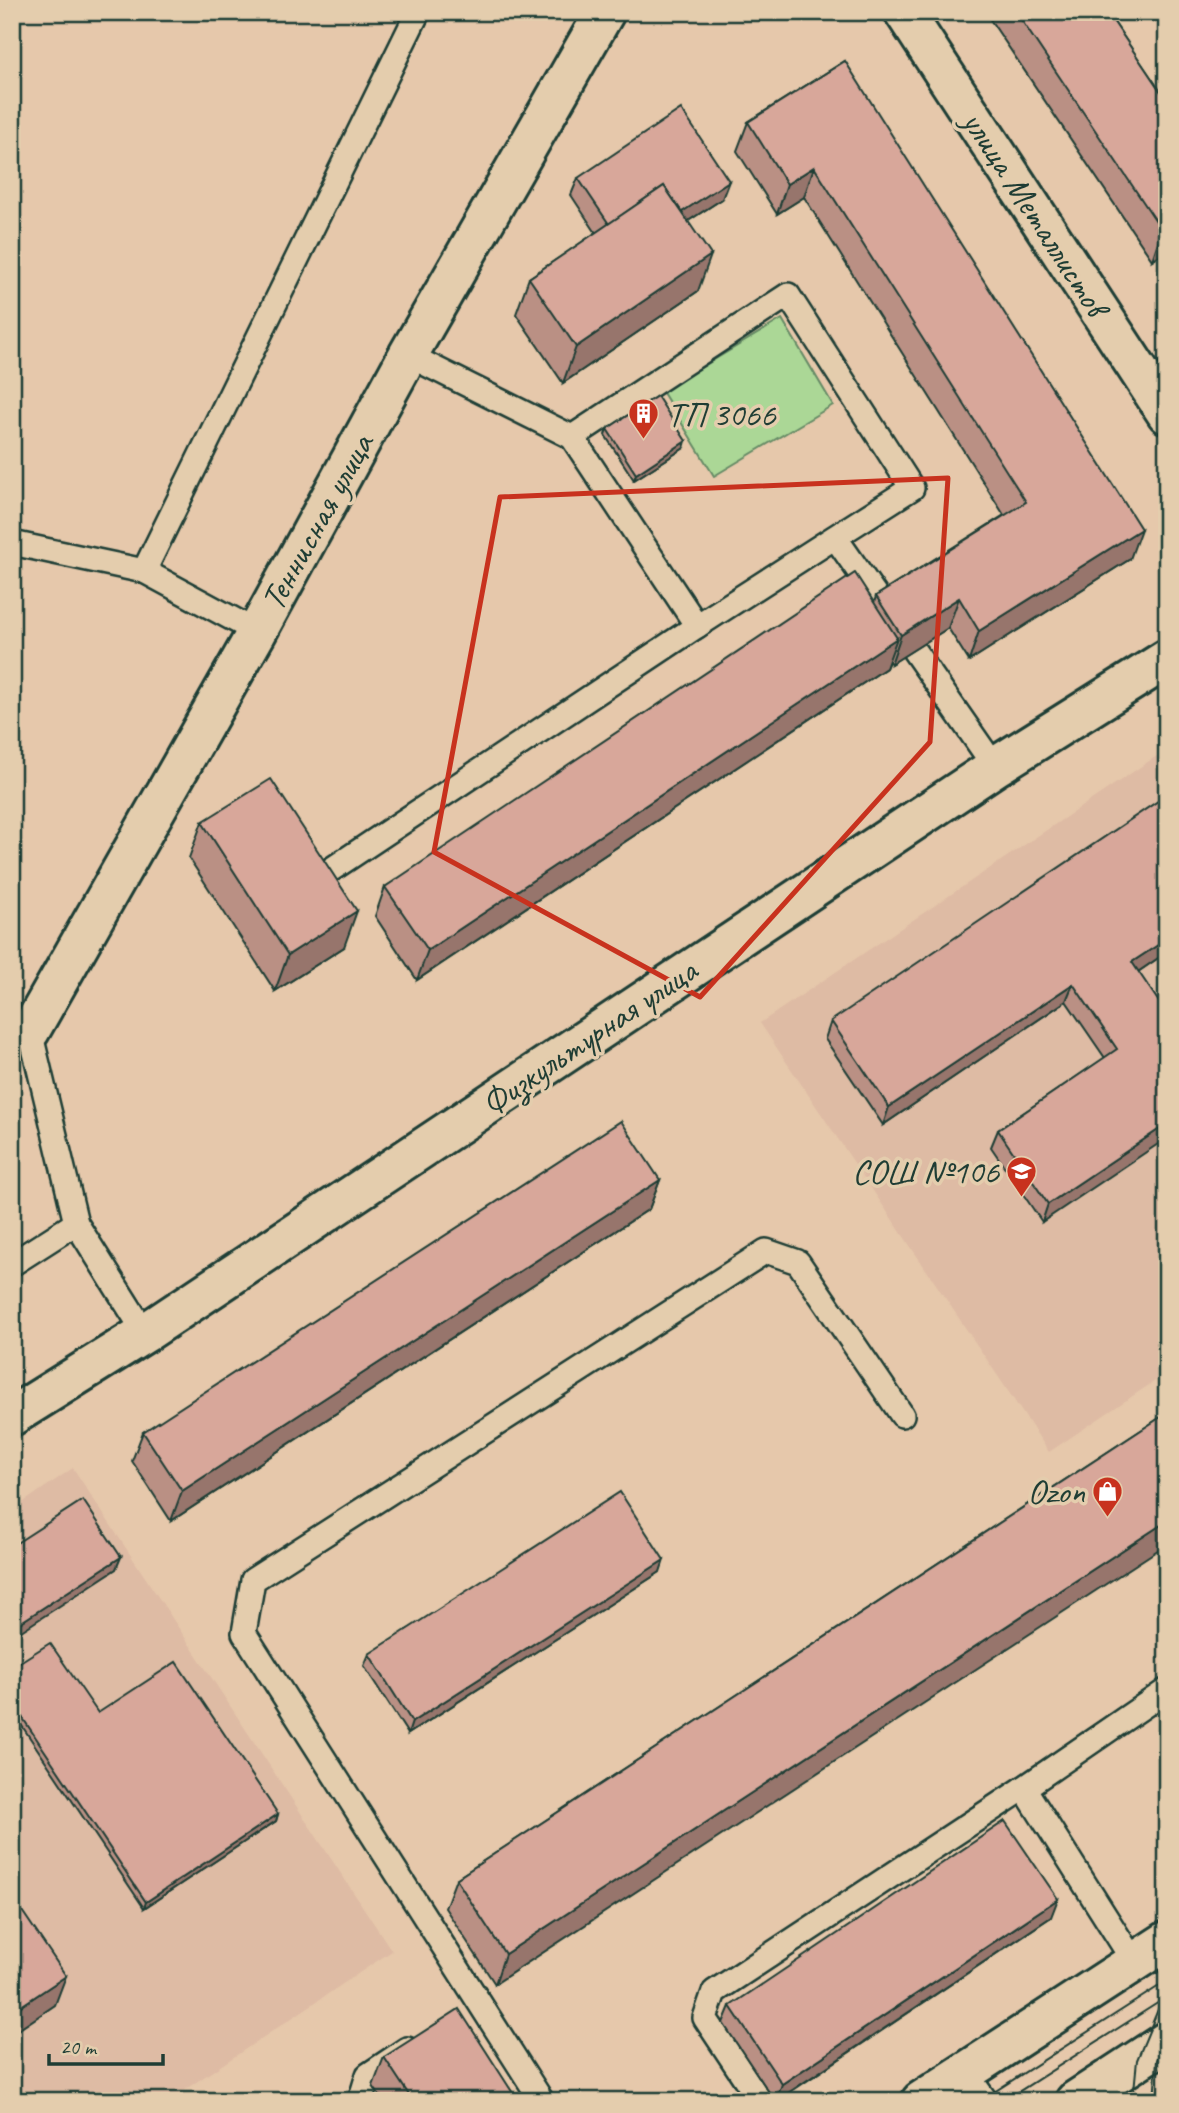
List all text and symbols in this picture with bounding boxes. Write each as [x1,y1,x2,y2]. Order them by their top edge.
street label: улица Металлистов [951,100,1121,329]
place label: ТП 3066 [667,392,777,437]
building icon: ТП 3066 [627,397,661,441]
street label: Теннисная улица [250,424,385,618]
street label: Физкультурная улица [472,947,707,1126]
place label: СОШ №106 [852,1149,1000,1194]
school or university icon: СОШ №106 [1005,1154,1039,1198]
place label: Ozon [1027,1469,1085,1514]
shop icon: Ozon [1091,1474,1125,1518]
scale bar [49,2022,163,2066]
text: 20 m [60,2034,98,2060]

